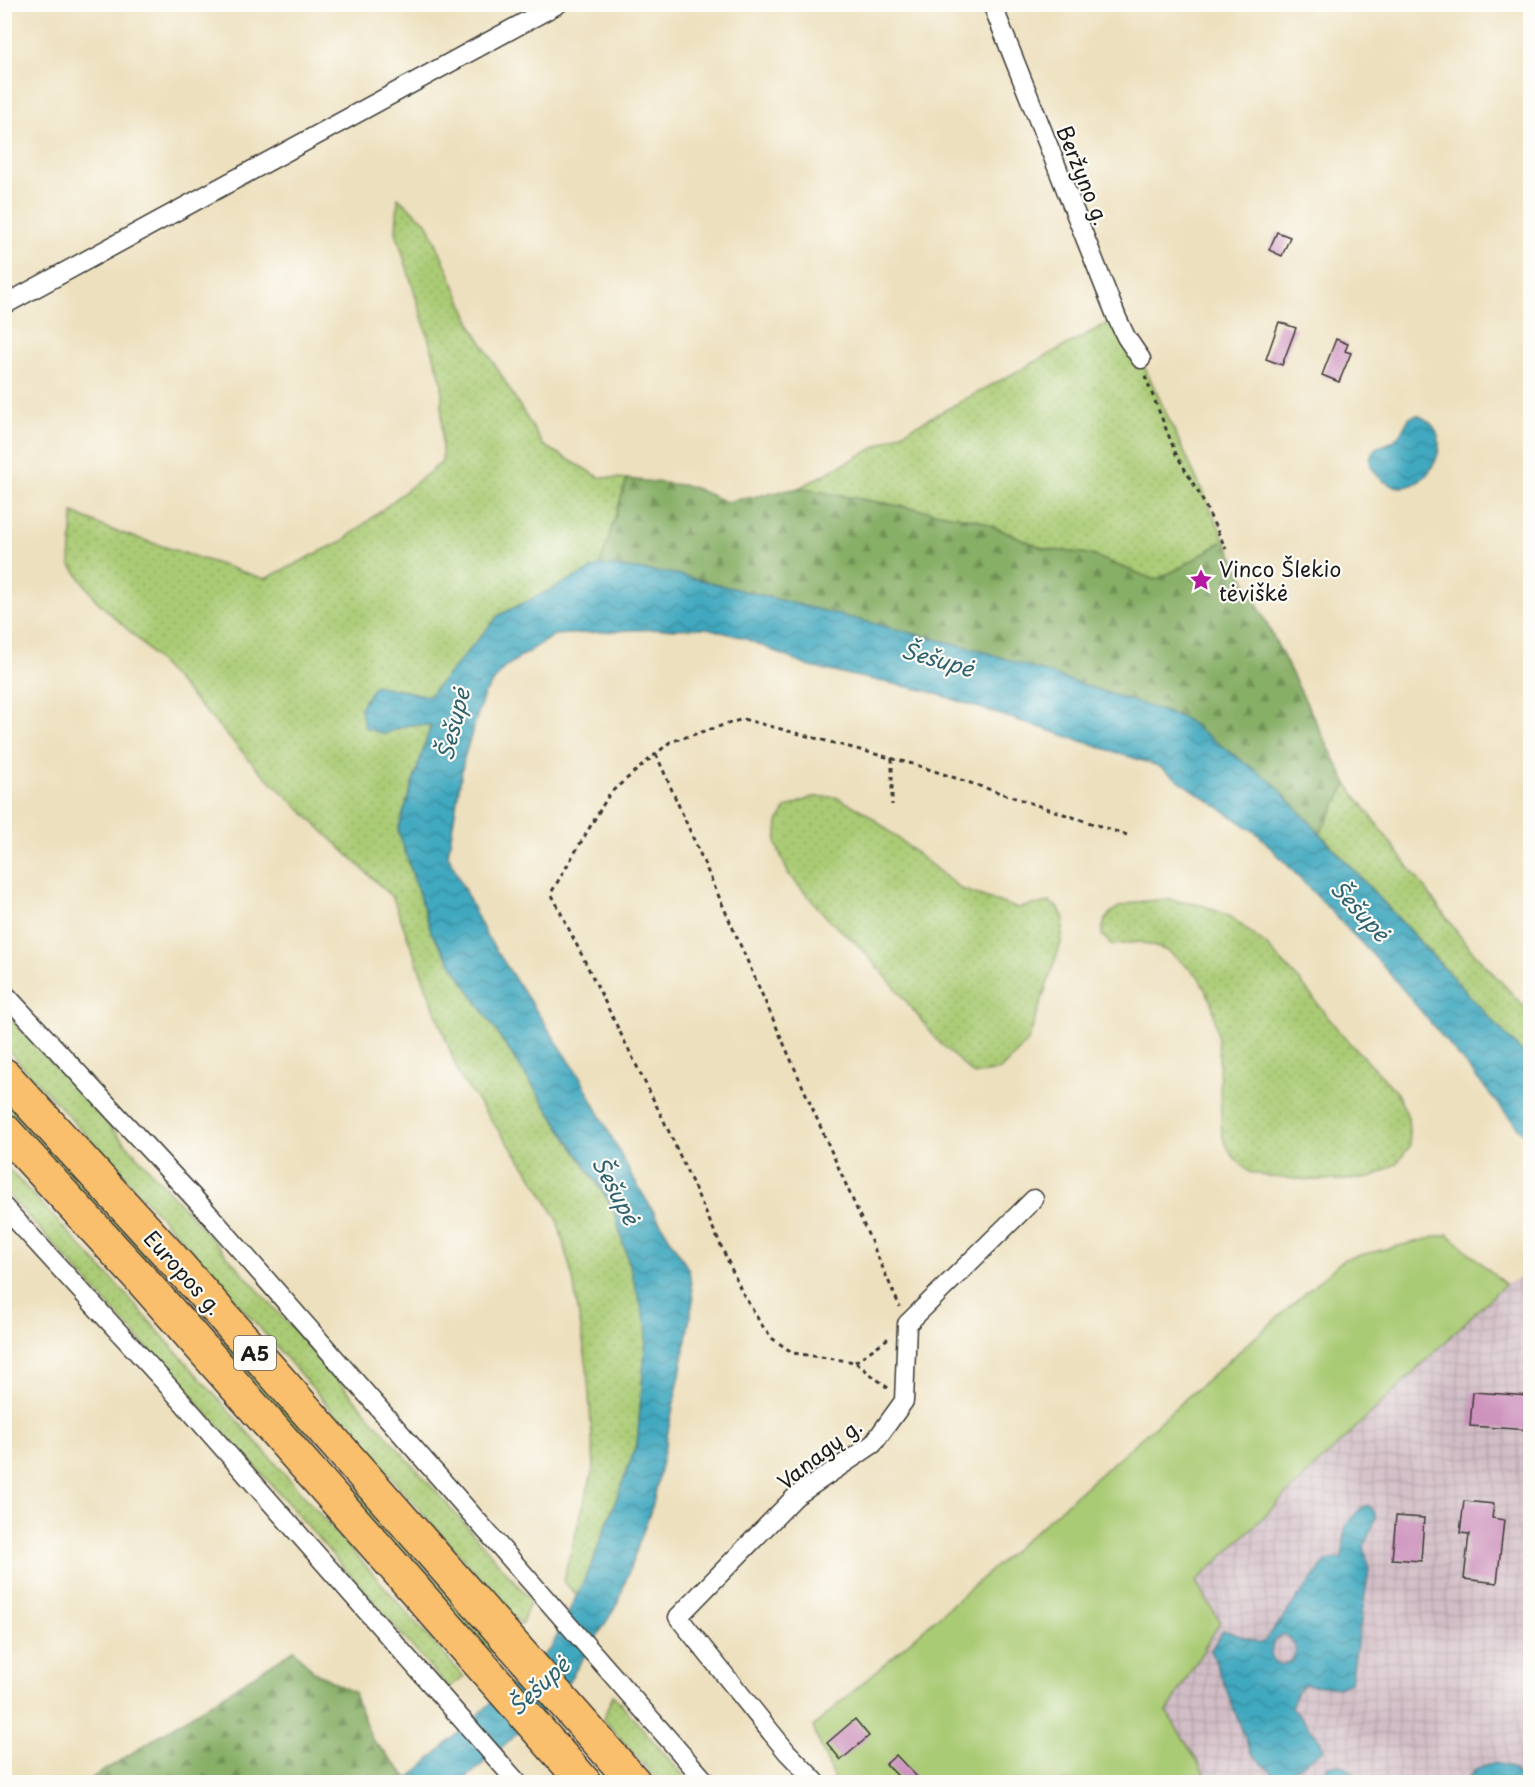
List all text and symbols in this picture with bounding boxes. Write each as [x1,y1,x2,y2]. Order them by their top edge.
street label: Beržyno g. [1049,120,1119,230]
place label: Vinco Šlekio tėviškė [1219,552,1341,608]
place icon: Vinco Šlekio tėviškė [1188,567,1214,593]
water label: Šešupė [898,632,979,684]
water label: Šešupė [427,683,477,764]
water label: Šešupė [1324,872,1399,949]
water label: Šešupė [585,1150,649,1231]
street label: Europos g. [137,1222,231,1322]
road number: A5 [234,1336,276,1370]
street label: Vanagų g. [770,1410,868,1496]
water label: Šešupė [500,1647,577,1722]

